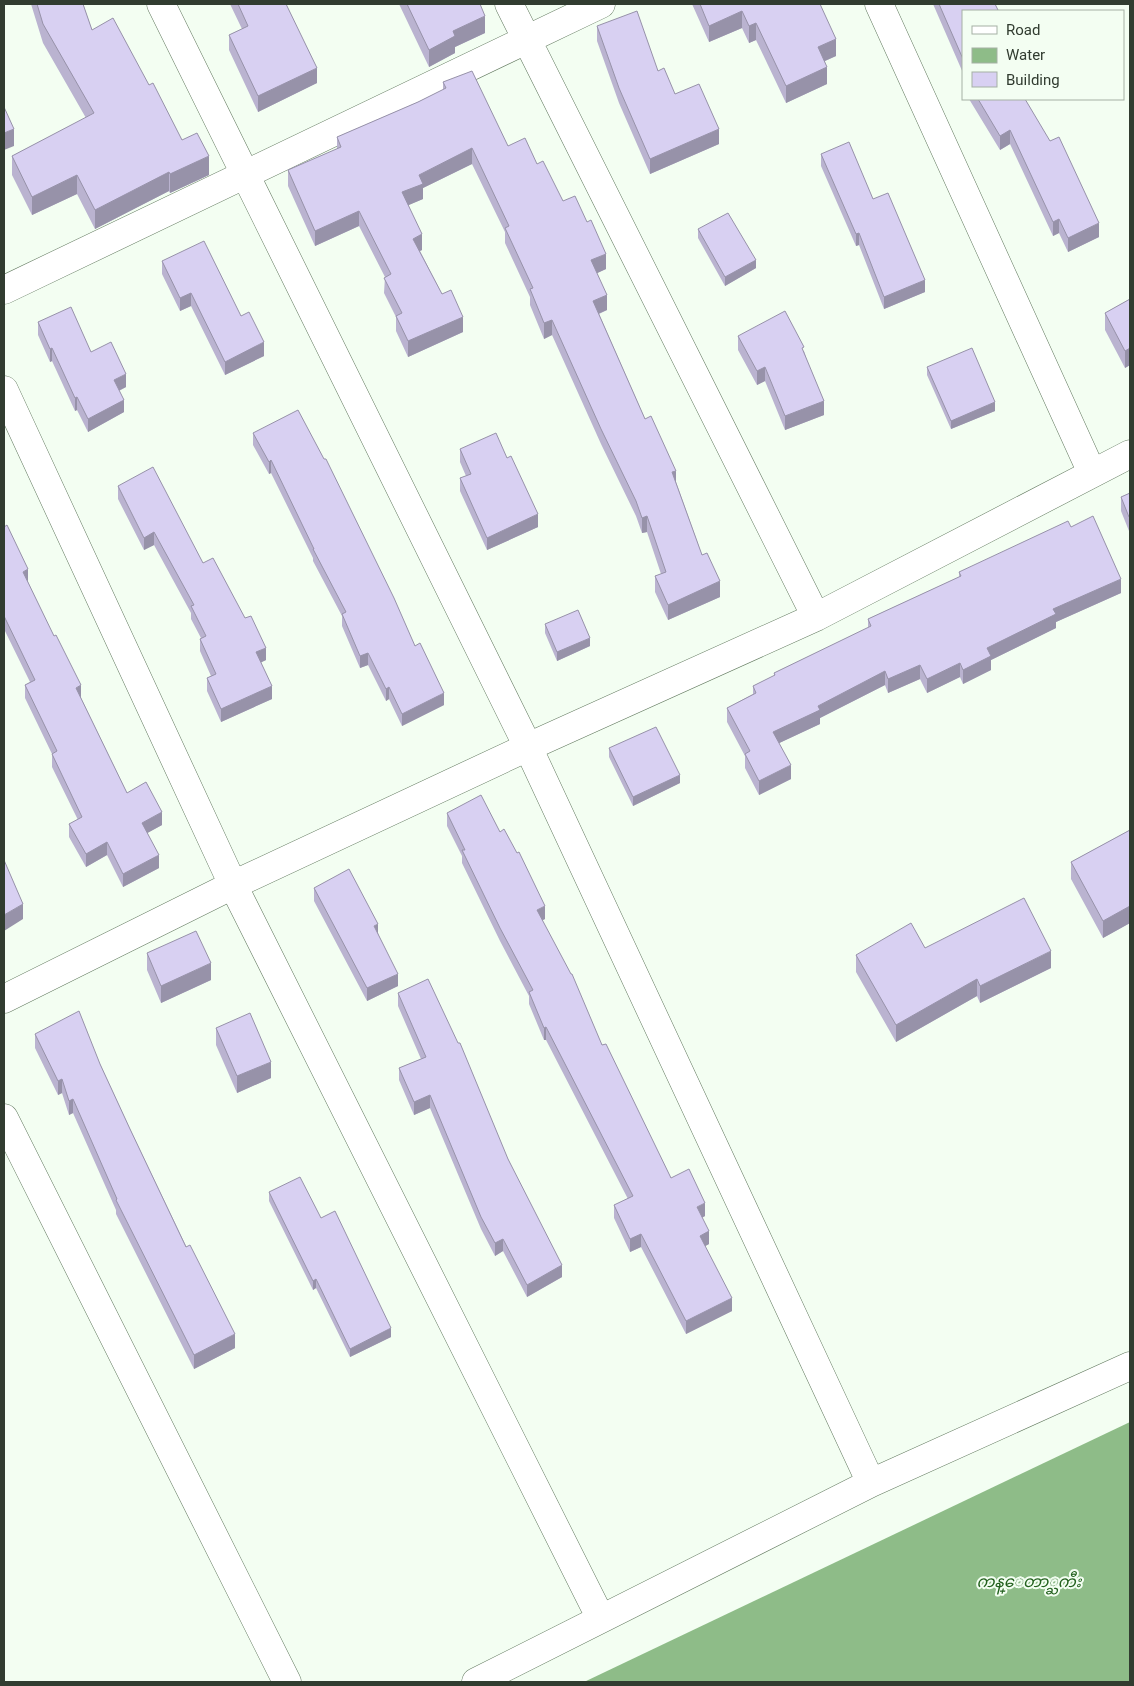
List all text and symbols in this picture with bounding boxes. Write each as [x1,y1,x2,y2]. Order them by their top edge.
legend [962,10,1124,100]
text: Road [1006,21,1040,39]
text: Water [1006,46,1045,64]
text: Building [1006,71,1060,89]
water label: ကန္ေတာ္ႀကီး [977,1570,1083,1595]

